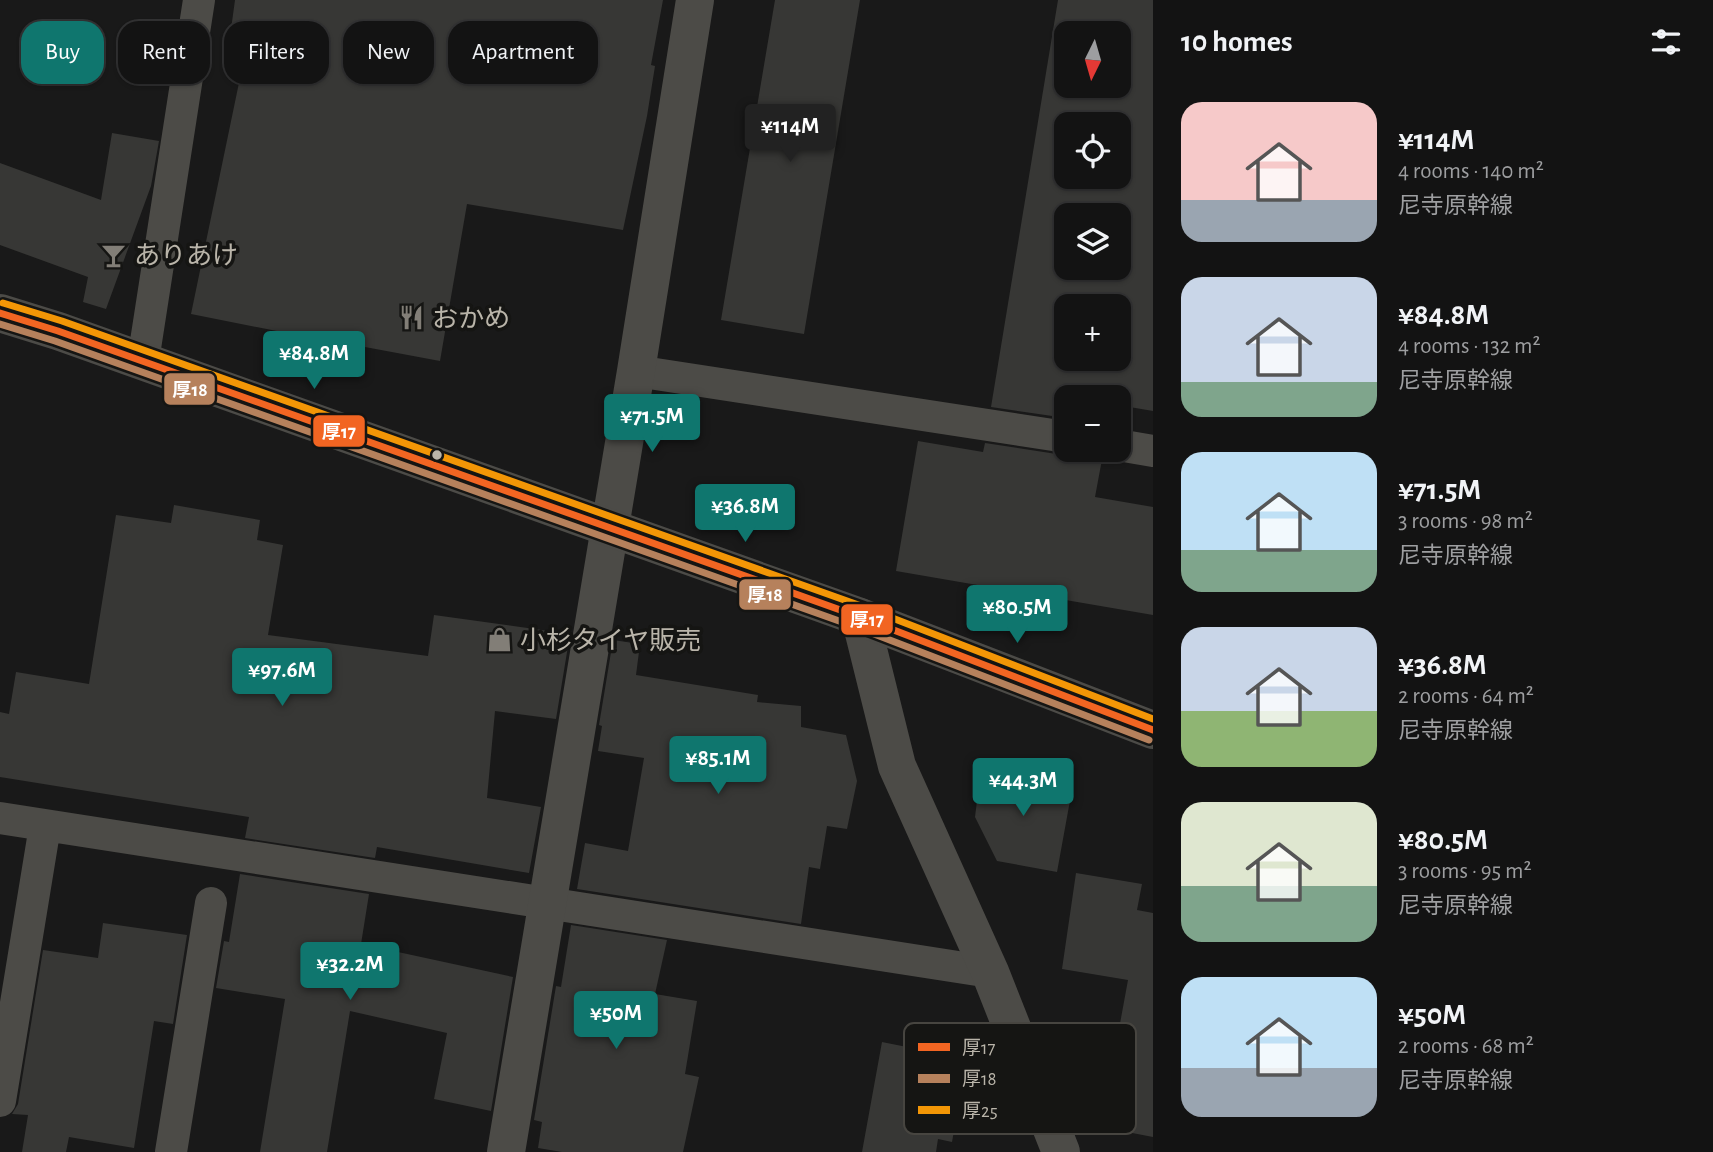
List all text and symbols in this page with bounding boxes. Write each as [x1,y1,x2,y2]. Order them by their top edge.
chip: Buy [21,21,104,84]
chip: Rent [118,21,210,84]
chip: Filters [224,21,329,84]
chip: New [343,21,434,84]
chip: Apartment [448,21,598,84]
north arrow [1054,21,1130,98]
map controls [1054,21,1131,462]
icon: filters [1647,23,1685,61]
text: 10 homes [1181,27,1292,57]
pin: ¥114M [741,104,839,164]
button: locate [1054,112,1131,189]
text: ¥114M [761,115,819,138]
text: ¥114M [1398,125,1474,155]
icon: home [1237,130,1321,214]
text: 4 rooms · 140 m² [1398,160,1544,183]
text: 尼寺原幹線 [1398,195,1513,218]
button: layers [1054,203,1131,280]
bar icon: ありあけ [100,241,128,269]
place label: ありあけ [134,243,238,269]
button: + [1054,294,1131,371]
text: ¥84.8M [1398,300,1489,330]
restaurant icon: おかめ [398,304,426,332]
icon: home [1237,305,1321,389]
place label: おかめ [432,306,510,332]
pin: ¥84.8M [257,332,371,391]
text: 4 rooms · 132 m² [1398,335,1540,358]
text: ¥84.8M [279,342,349,365]
text: 尼寺原幹線 [1398,370,1513,393]
line badge: 厚18 [163,372,216,406]
text: 厚18 [172,381,208,400]
button: − [1054,385,1131,462]
pin: ¥71.5M [595,394,709,454]
text: ¥71.5M [620,405,684,428]
line badge: 厚17 [312,414,366,448]
text: 厚17 [322,423,356,442]
unlabelled marker [430,448,444,462]
text: ¥71.5M [1398,475,1481,505]
icon: home [1237,480,1321,564]
pin: ¥36.8M [688,484,802,544]
text: ¥36.8M [711,495,779,518]
text: 3 rooms · 98 m² [1398,510,1533,533]
text: 尼寺原幹線 [1398,545,1513,568]
line badge: 厚18 [738,578,792,611]
text: 厚18 [747,586,783,605]
pin: ¥80.5M [960,586,1074,645]
text: ¥80.5M [983,596,1051,619]
line badge: 厚17 [840,603,894,636]
text: 厚17 [850,611,884,630]
shop icon: 小杉タイヤ販売 [486,626,514,654]
place label: 小杉タイヤ販売 [520,627,701,654]
pin: ¥97.6M [225,648,339,708]
text: ¥36.8M [1398,650,1487,680]
icon: home [1237,655,1321,739]
text: ¥97.6M [248,659,316,682]
text: 2 rooms · 64 m² [1398,685,1534,708]
text: 尼寺原幹線 [1398,720,1513,743]
pin: ¥85.1M [661,736,775,796]
text: ¥85.1M [685,747,751,770]
pin: ¥44.3M [966,758,1080,818]
text: ¥44.3M [989,769,1057,792]
text: ¥80.5M [1398,825,1488,855]
icon: home [1237,830,1321,914]
text: 3 rooms · 95 m² [1398,860,1531,883]
text: 尼寺原幹線 [1398,895,1513,918]
pin: ¥32.2M [293,942,407,1002]
text: ¥32.2M [316,953,384,976]
pin: ¥50M [575,992,657,1051]
text: ¥50M [1398,1000,1466,1030]
text: ¥50M [590,1002,642,1025]
icon: home [1237,1005,1321,1089]
legend [904,1023,1136,1134]
text: 2 rooms · 68 m² [1398,1035,1534,1058]
text: 厚17 [962,1038,996,1058]
text: 厚18 [962,1069,997,1089]
text: 尼寺原幹線 [1398,1070,1513,1093]
text: 厚25 [962,1101,998,1121]

